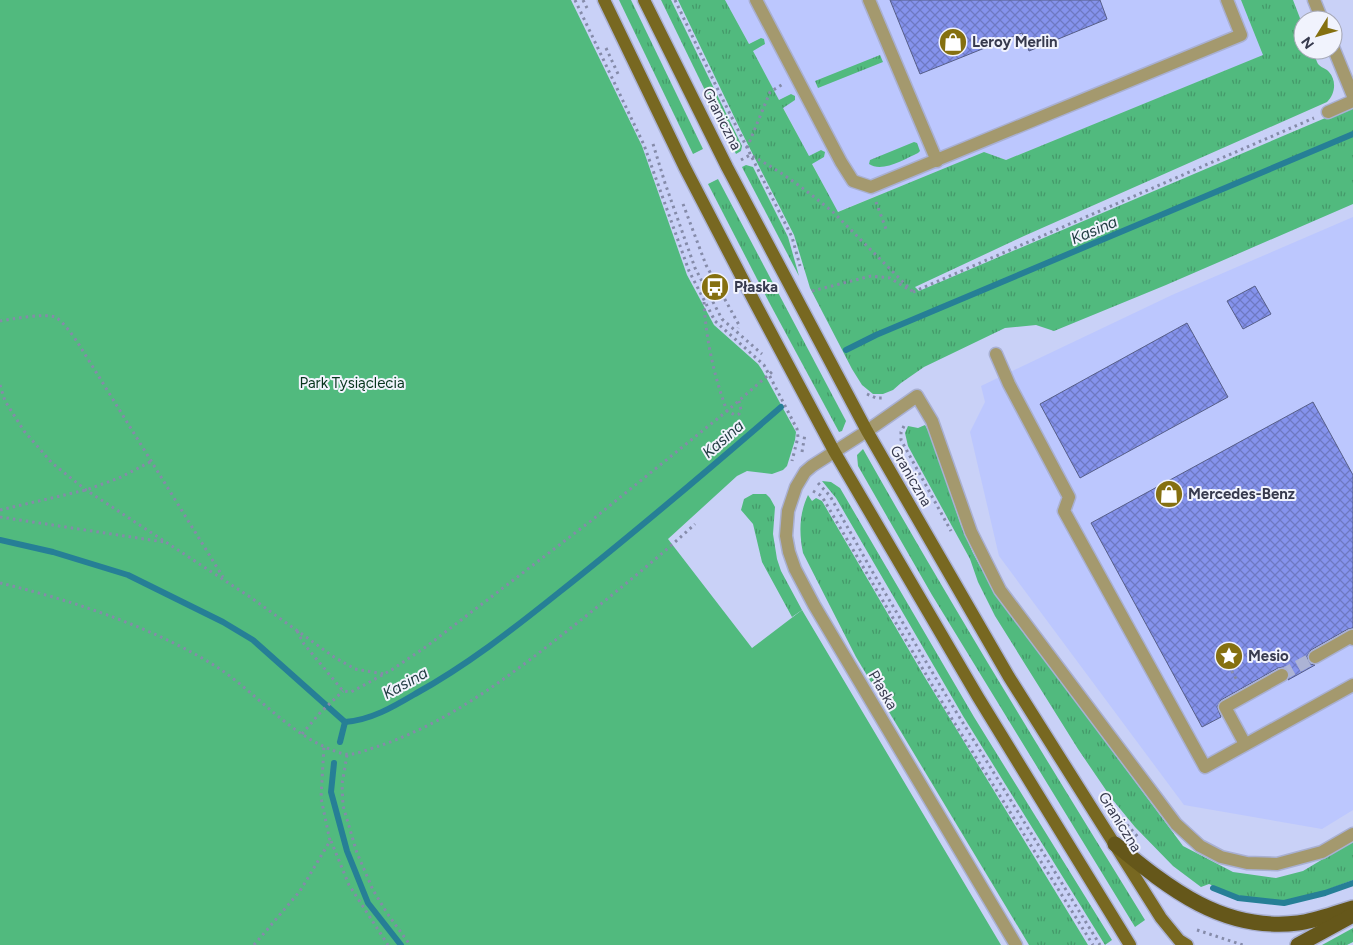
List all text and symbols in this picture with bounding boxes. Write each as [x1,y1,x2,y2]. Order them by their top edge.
north arrow [1293,10,1343,60]
shop icon: Leroy Merlin [938,27,968,57]
place label: Leroy Merlin [972,33,1058,51]
text: N [1298,33,1318,52]
street label: Graniczna [699,85,745,153]
water label: Kasina [1068,212,1120,248]
bus stop icon: Płaska [700,272,730,302]
place label: Płaska [734,278,778,296]
park label: Park Tysiąclecia [299,374,405,392]
water label: Kasina [698,416,748,462]
street label: Graniczna [886,442,936,510]
shop icon: Mercedes-Benz [1154,479,1184,509]
place label: Mercedes-Benz [1188,485,1295,503]
place icon: Mesio [1214,641,1244,671]
place label: Mesio [1248,647,1289,665]
water label: Kasina [379,663,431,703]
street label: Płaska [865,667,901,713]
street label: Graniczna [1094,789,1146,855]

